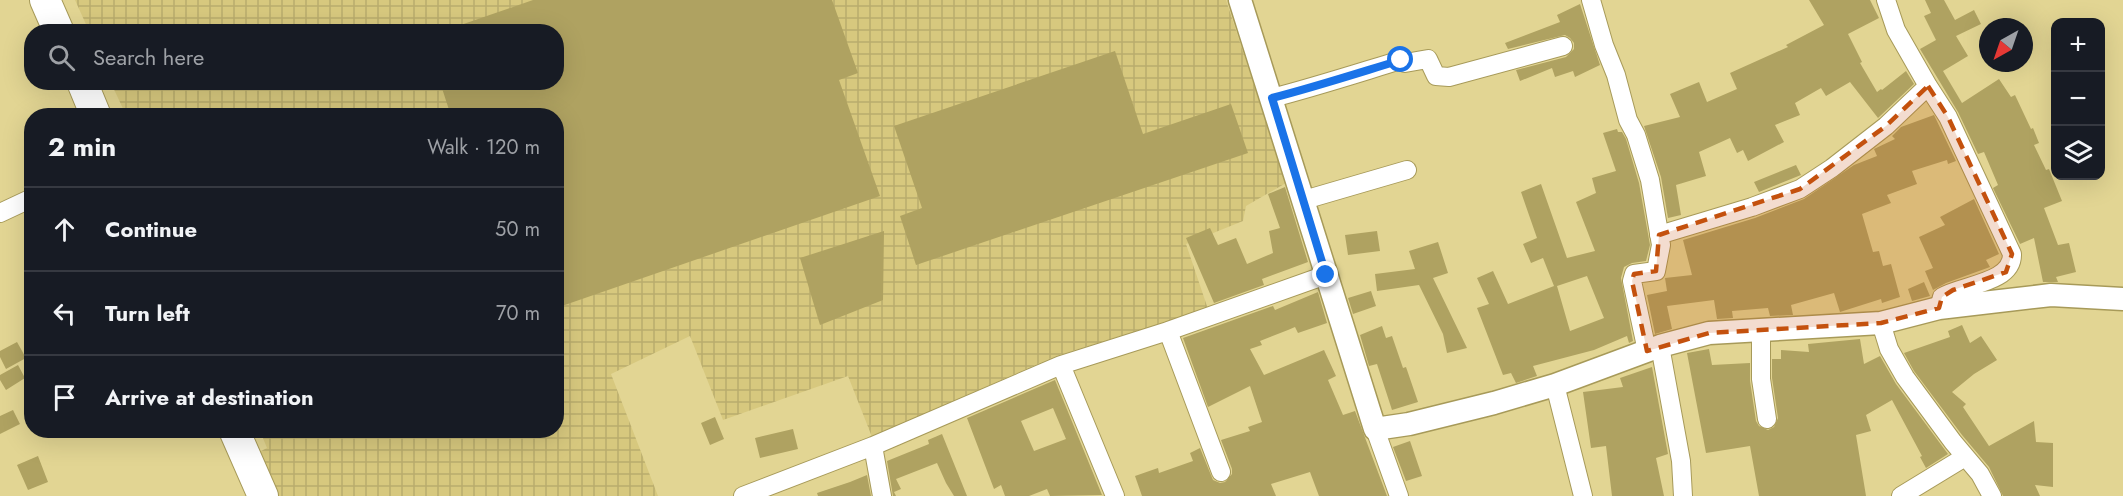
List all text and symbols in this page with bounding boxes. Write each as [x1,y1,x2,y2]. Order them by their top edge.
north arrow [1979,18,2033,72]
map controls [2051,18,2105,180]
button: + [2051,18,2105,72]
search box [24,24,564,90]
icon: search [45,41,78,74]
text: Search here [93,41,204,73]
route start [1387,46,1413,72]
button: − [2051,72,2105,126]
button: layers [2051,126,2105,180]
text: 2 min [48,128,116,166]
text: Walk · 120 m [427,133,540,162]
icon: ahead [48,213,81,246]
text: Continue [105,213,197,245]
text: 50 m [495,215,540,244]
route end [1312,261,1338,287]
icon: left [48,297,81,330]
text: Turn left [105,297,190,329]
text: 70 m [496,299,540,328]
icon: arrive [48,381,81,414]
text: Arrive at destination [105,381,314,413]

